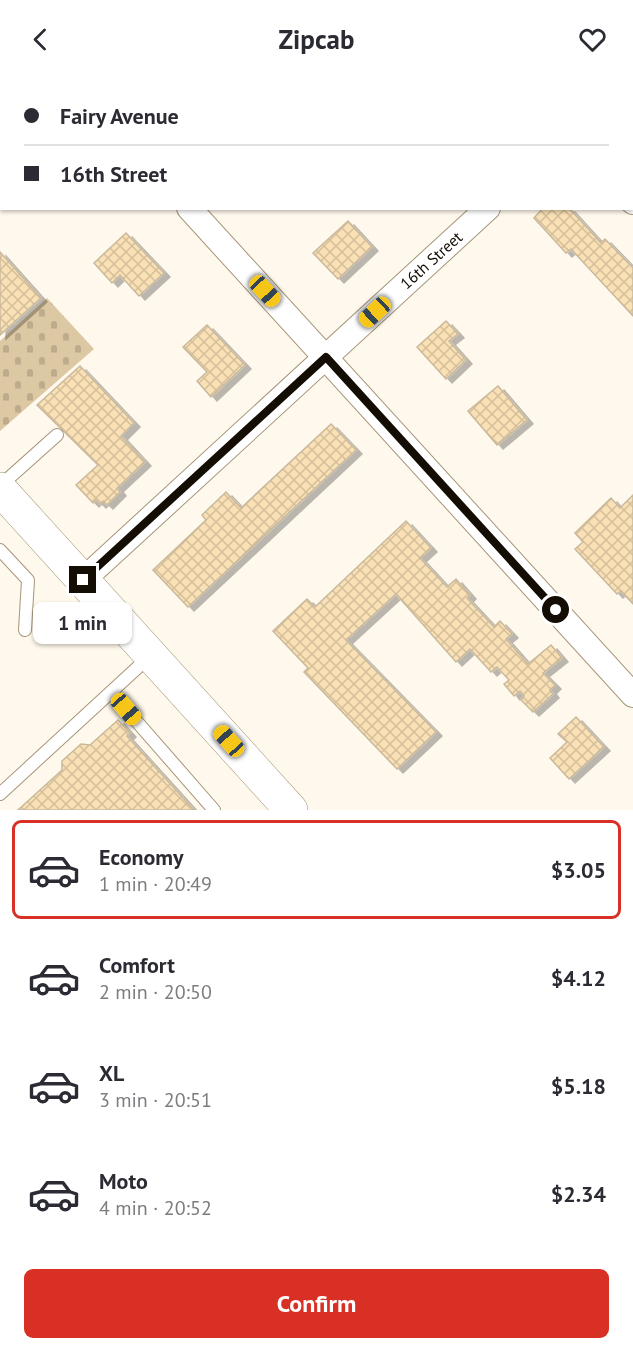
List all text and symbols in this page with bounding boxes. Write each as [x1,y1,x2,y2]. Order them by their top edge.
text: Zipcab [279,22,354,56]
icon: back [24,23,57,56]
icon: heart [576,23,609,56]
text: Fairy Avenue [60,102,179,130]
text: 16th Street [60,160,167,188]
street label: 16th Street [396,227,467,293]
car [246,272,284,310]
car [356,293,394,331]
route end [69,566,96,593]
route start [542,596,569,623]
callout: 1 min [34,601,132,643]
text: 1 min [58,610,107,636]
car [107,690,145,728]
car [210,722,248,760]
icon: car [27,843,81,897]
text: Economy [99,843,183,871]
text: $3.05 [551,856,606,884]
text: 1 min · 20:49 [99,871,212,897]
icon: car [27,951,81,1005]
text: Comfort [99,951,175,979]
text: $4.12 [551,964,606,992]
text: 2 min · 20:50 [99,979,212,1005]
icon: car [27,1059,81,1113]
text: XL [99,1059,124,1087]
text: $5.18 [551,1072,606,1100]
text: 3 min · 20:51 [99,1087,212,1113]
icon: car [27,1167,81,1221]
text: Moto [99,1167,148,1195]
text: $2.34 [551,1180,606,1208]
text: 4 min · 20:52 [99,1195,212,1221]
button: Confirm [24,1269,609,1338]

